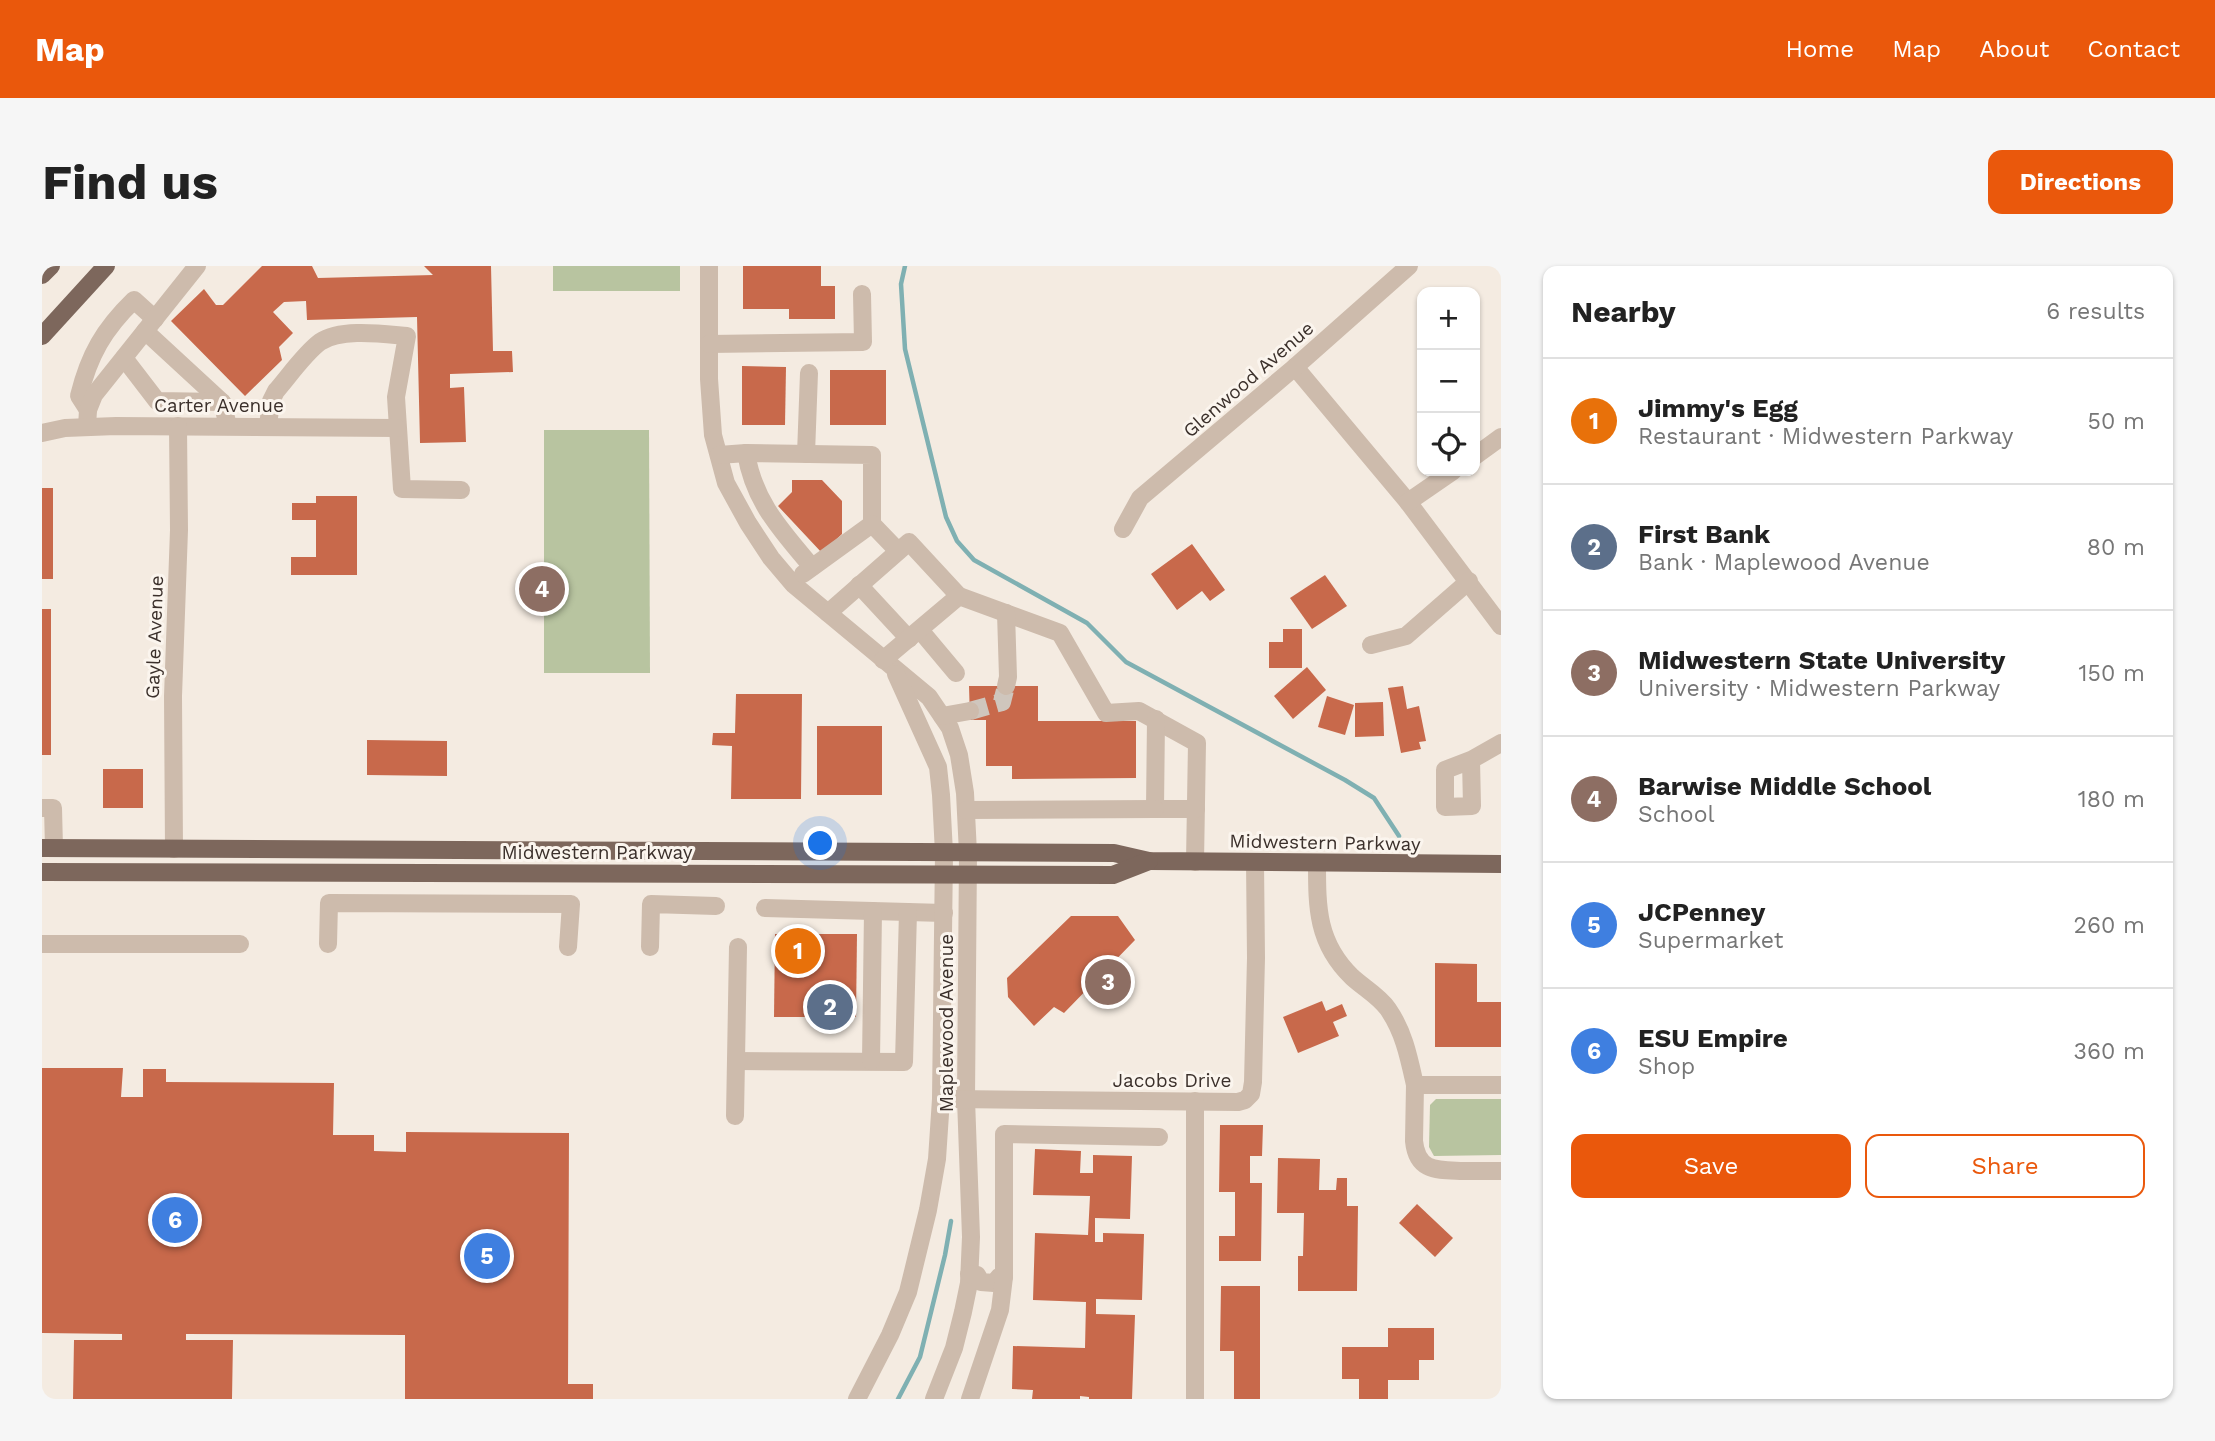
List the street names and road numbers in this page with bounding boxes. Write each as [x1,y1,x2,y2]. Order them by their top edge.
street label: Glenwood Avenue [1178,316,1318,442]
street label: Carter Avenue [154,394,284,417]
street label: Gayle Avenue [141,575,168,699]
street label: Midwestern Parkway [1229,829,1421,856]
street label: Midwestern Parkway [501,841,693,864]
street label: Maplewood Avenue [935,934,958,1112]
street label: Jacobs Drive [1113,1069,1231,1092]

